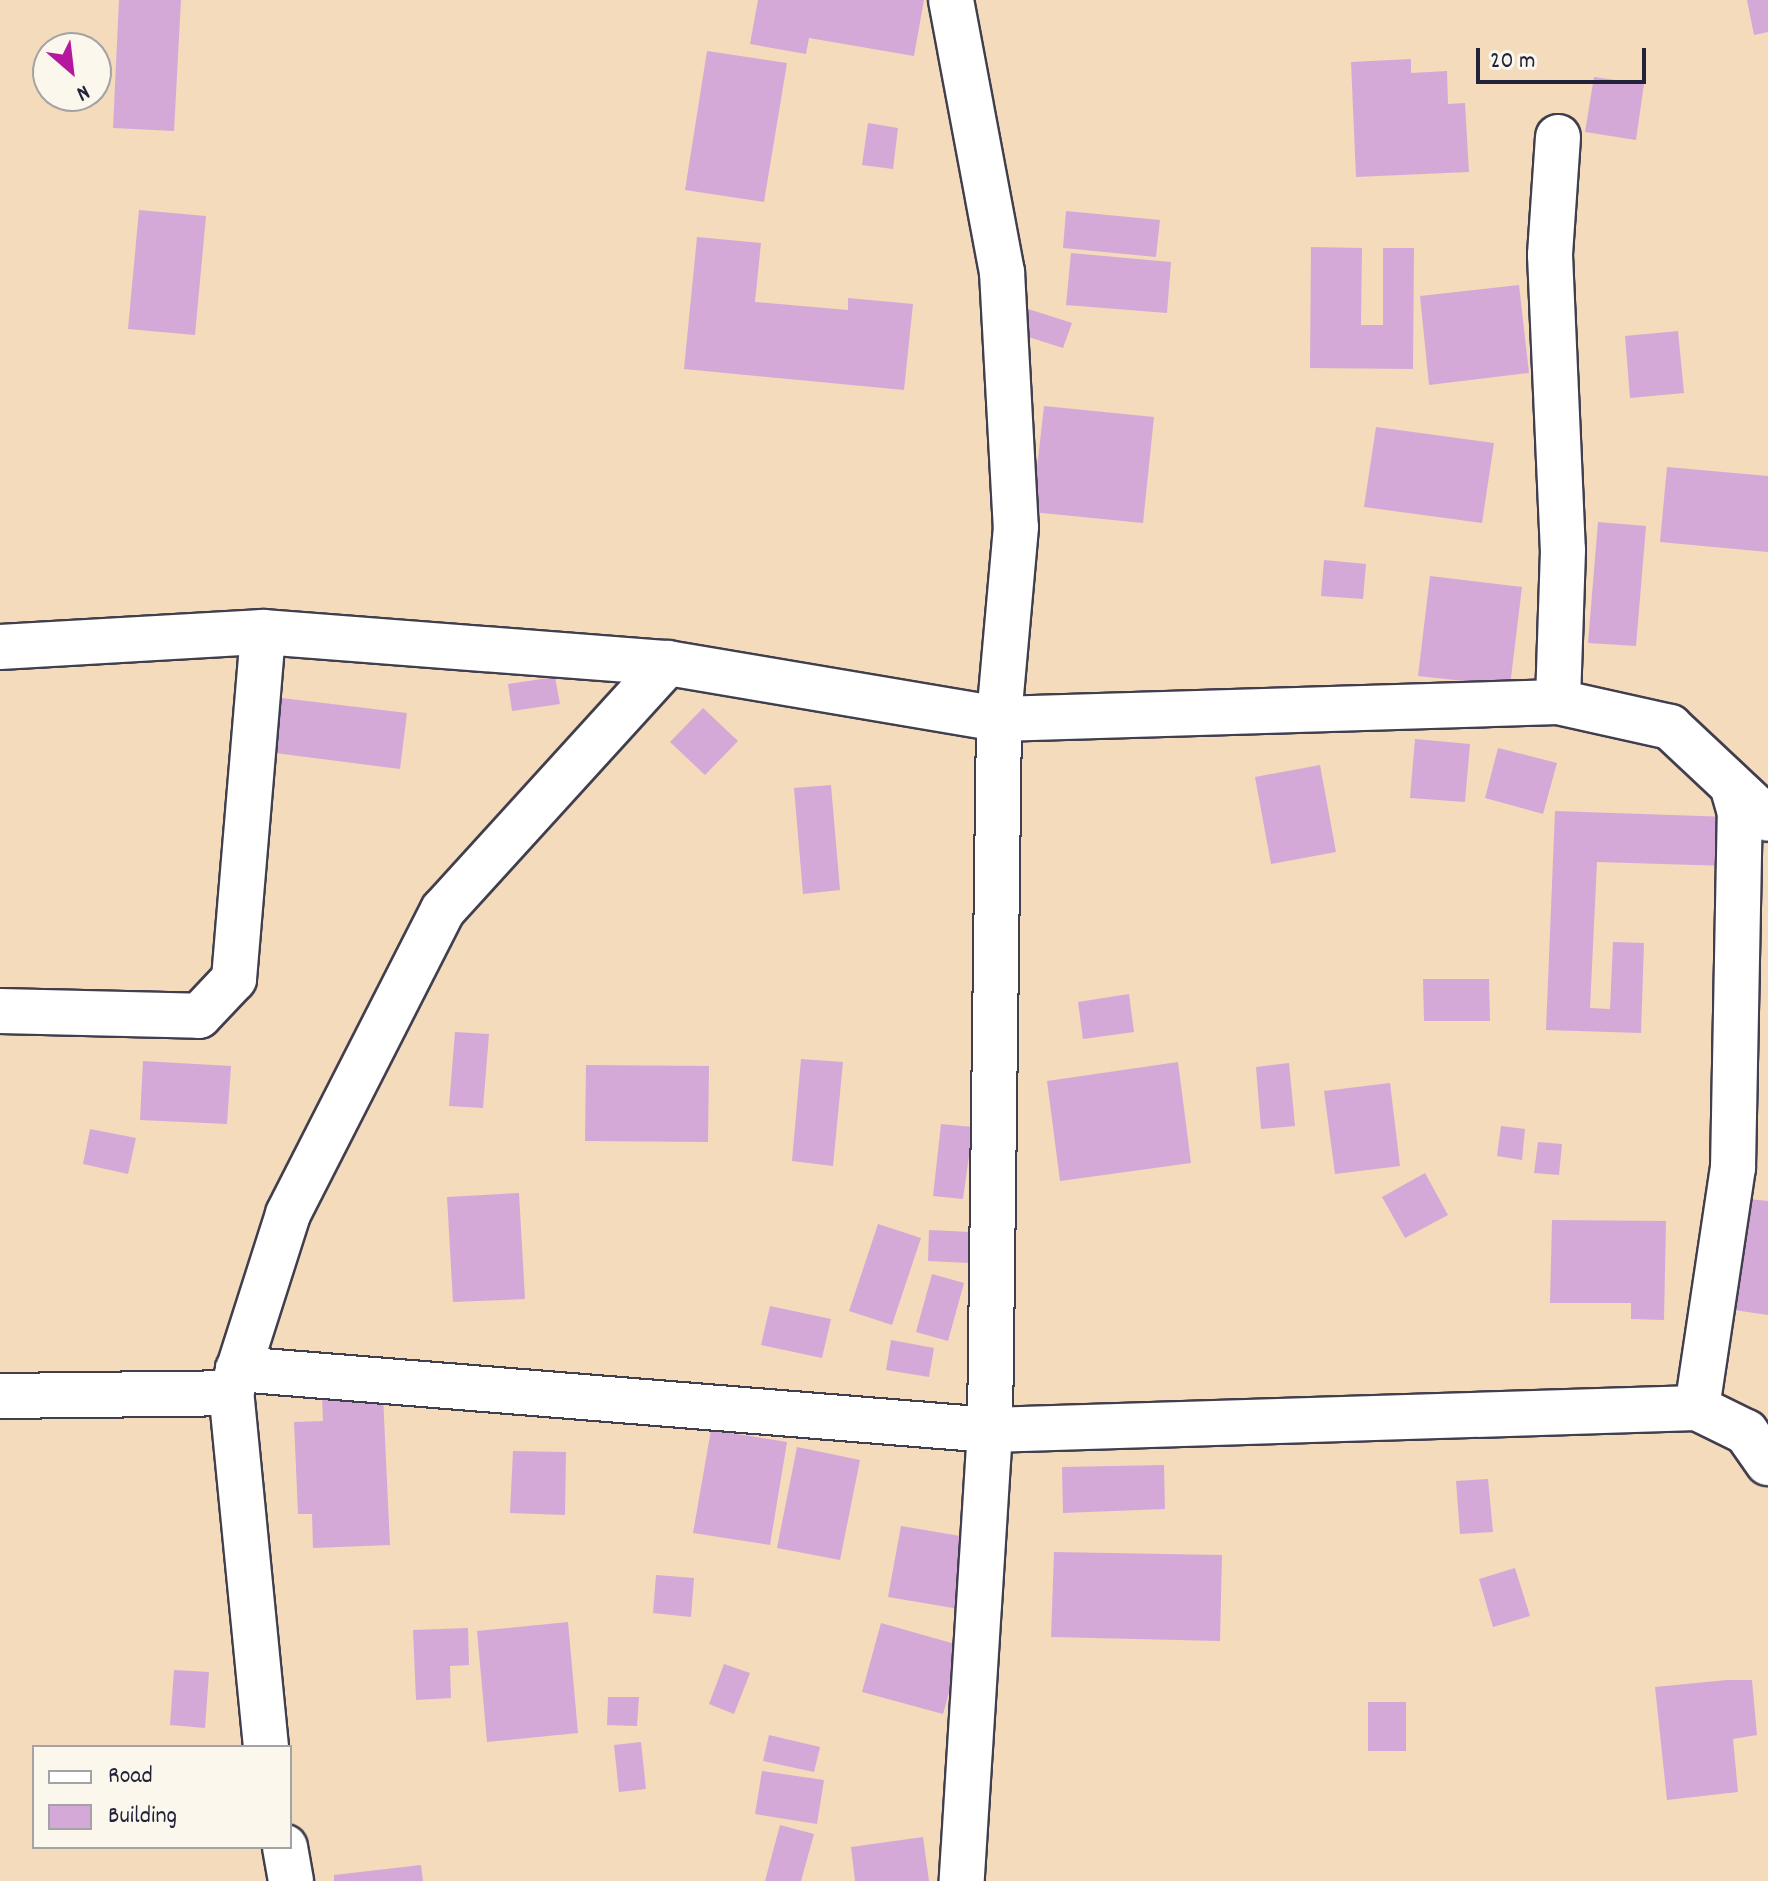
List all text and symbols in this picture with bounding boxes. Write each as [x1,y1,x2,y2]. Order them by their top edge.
north arrow [32,32,112,112]
scale bar [1480,32,1650,82]
text: 20 m [1490,45,1536,79]
text: N [70,76,95,108]
legend [32,1745,292,1849]
text: Road [108,1760,153,1794]
text: Building [108,1800,177,1834]

